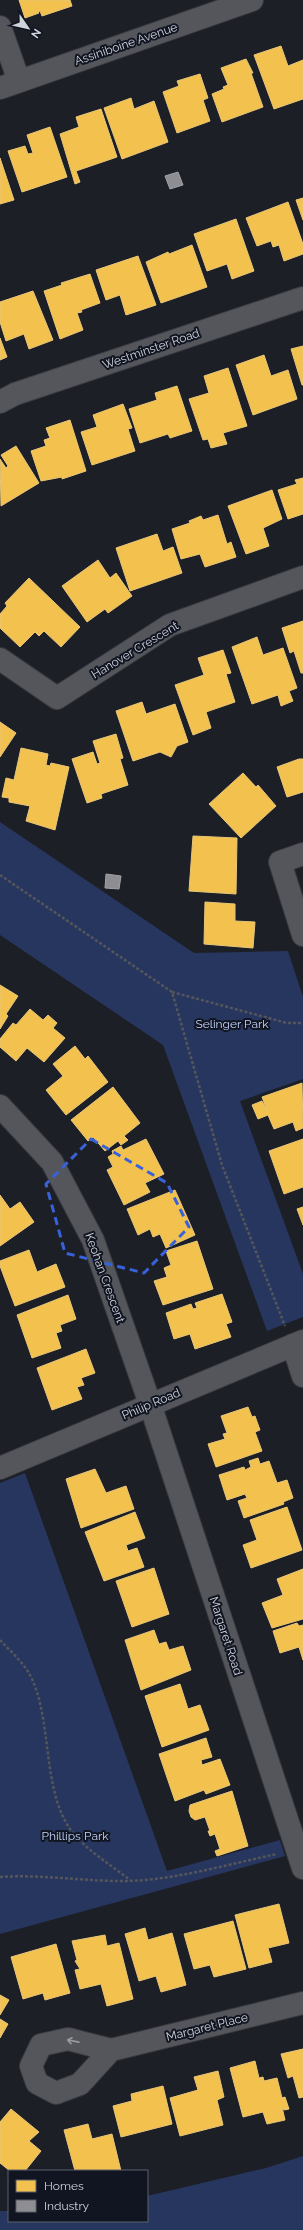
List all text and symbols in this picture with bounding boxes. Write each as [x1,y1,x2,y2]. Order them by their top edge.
north arrow [8,8,48,48]
street label: Assiniboine Avenue [73,20,179,68]
text: N [28,26,44,40]
street label: Westminster Road [101,326,201,372]
street label: Hanover Crescent [89,618,181,682]
park label: Selinger Park [195,1017,269,1031]
street label: Keohan Crescent [82,1231,128,1325]
street label: Philip Road [120,1385,182,1423]
street label: Margaret Road [207,1595,245,1677]
park label: Phillips Park [42,1829,109,1843]
street label: Margaret Place [165,2010,249,2044]
one-way arrow [67,2037,80,2045]
legend [8,2170,148,2222]
text: Homes [44,2179,84,2193]
text: Industry [44,2199,90,2213]

